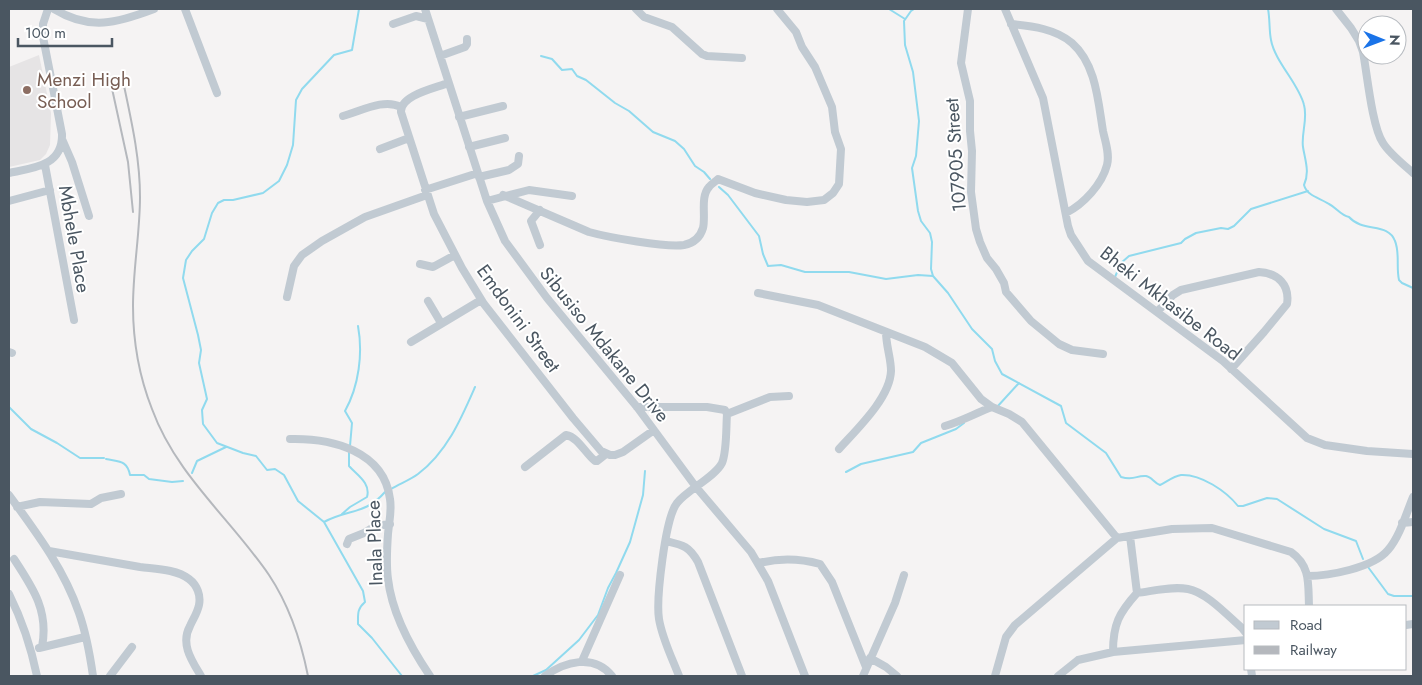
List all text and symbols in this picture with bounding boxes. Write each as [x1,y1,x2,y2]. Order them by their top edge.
scale bar [18,15,111,47]
north arrow [1357,15,1407,65]
text: 100 m [25,22,66,44]
text: N [1385,34,1405,46]
place label: Menzi High School [37,66,131,115]
marker: Menzi High School [21,84,33,96]
street label: 107905 Street [938,97,973,213]
street label: Mbhele Place [52,183,97,295]
street label: Bheki Mkhasibe Road [1095,240,1247,367]
street label: Emdonini Street [470,259,567,378]
street label: Sibusiso Mdakane Drive [533,261,676,428]
street label: Inala Place [360,499,389,586]
legend [1244,605,1407,670]
text: Road [1290,614,1322,636]
text: Railway [1290,639,1337,661]

